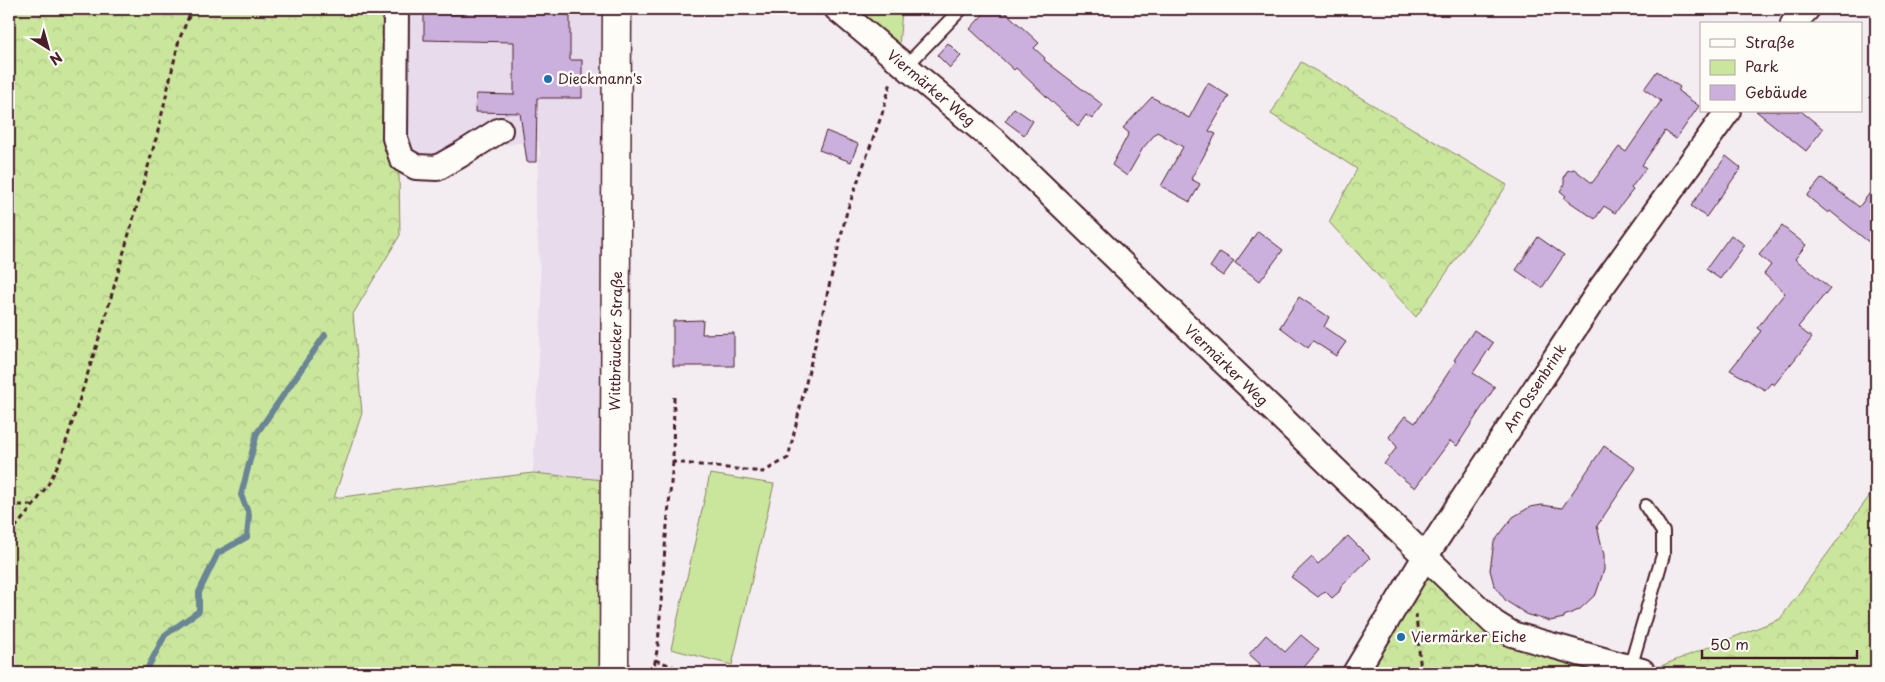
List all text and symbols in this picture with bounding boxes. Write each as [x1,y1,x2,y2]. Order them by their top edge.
north arrow [22,22,72,72]
legend [1700,22,1862,112]
text: Straße [1745,30,1795,53]
street label: Viermärker Weg [883,44,980,131]
text: N [45,47,67,71]
text: Park [1745,54,1779,77]
place label: Dieckmann's [558,68,642,89]
marker: Dieckmann's [542,73,554,85]
text: Gebäude [1745,80,1807,103]
street label: Wittbräucker Straße [604,271,627,411]
street label: Viermärker Weg [1180,319,1273,410]
street label: Am Ossenbrink [1498,339,1571,436]
place label: Viermärker Eiche [1411,626,1527,647]
scale bar [1702,627,1858,659]
marker: Viermärker Eiche [1395,631,1407,643]
text: 50 m [1710,632,1749,655]

